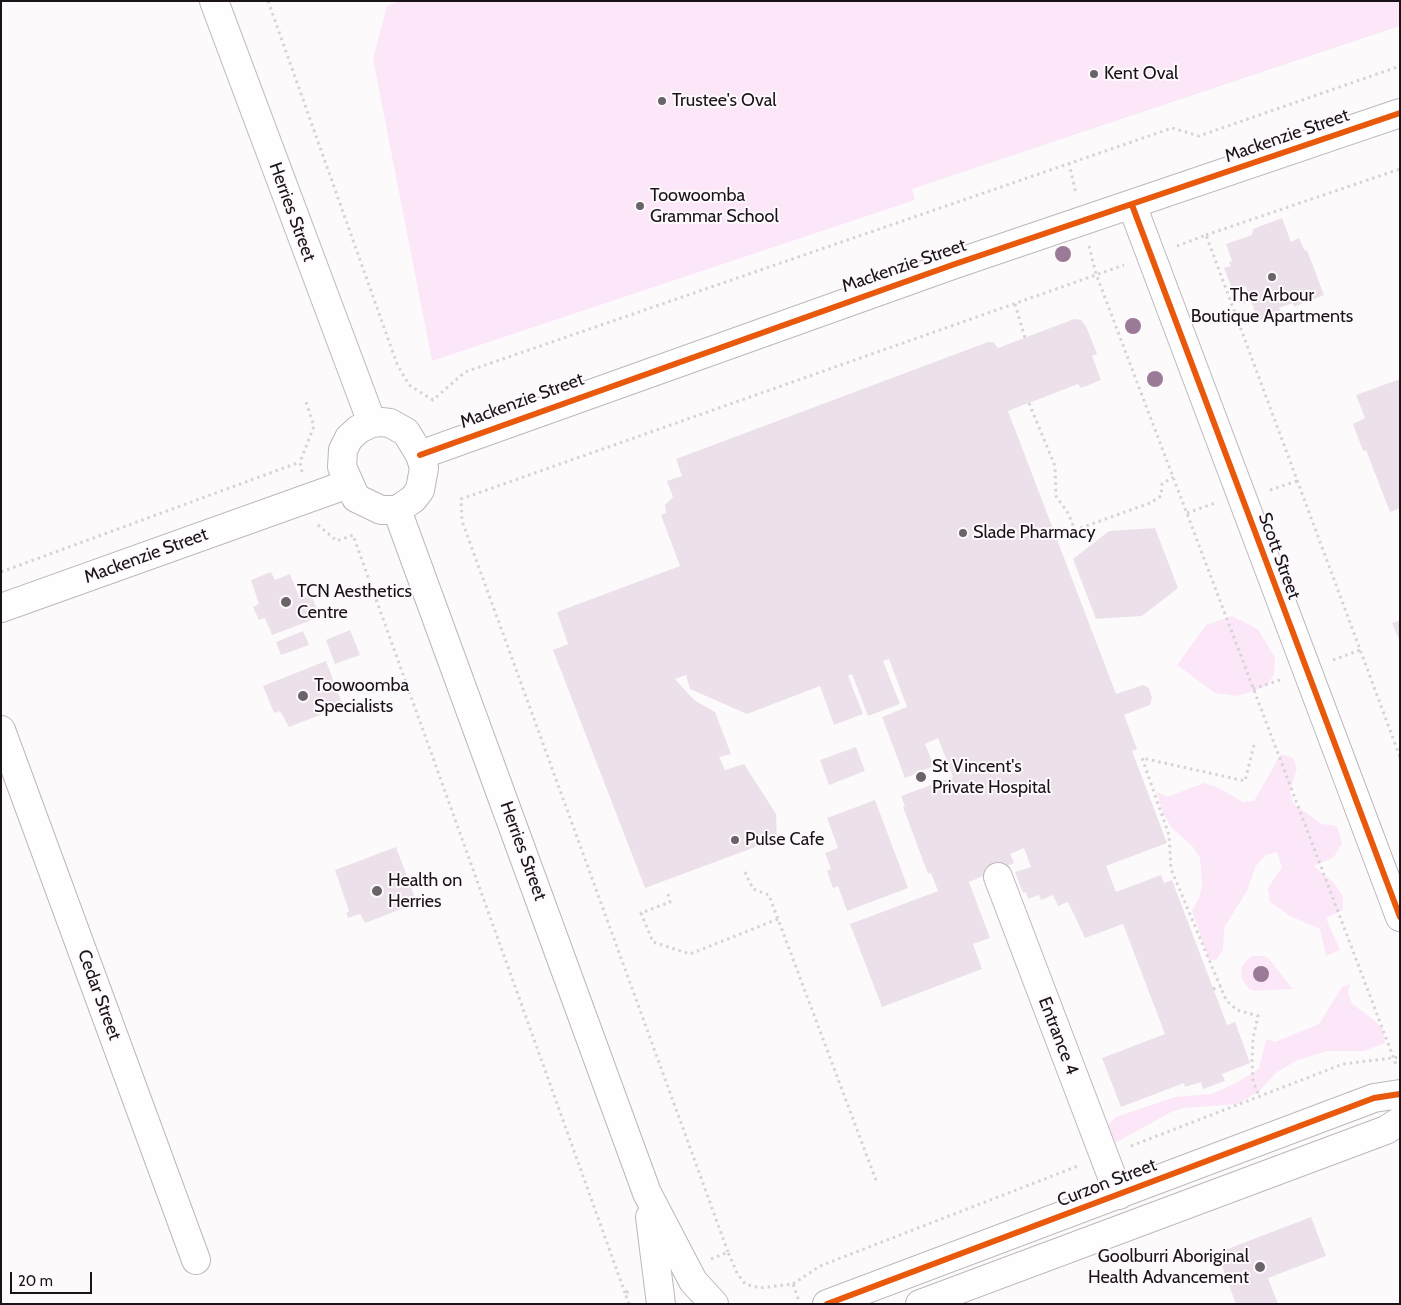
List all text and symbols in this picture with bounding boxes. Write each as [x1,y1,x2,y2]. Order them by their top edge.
place label: Kent Oval [1104,63,1178,85]
marker: Kent Oval [1088,68,1100,80]
place label: Trustee's Oval [672,90,777,112]
marker: Trustee's Oval [656,95,668,107]
street label: Mackenzie Street [1222,105,1352,167]
street label: Herries Street [264,160,320,264]
place label: Toowoomba Grammar School [650,185,779,228]
marker: Toowoomba Grammar School [634,200,646,212]
street label: Mackenzie Street [839,235,969,297]
marker: The Arbour Boutique Apartments [1266,271,1278,283]
place label: The Arbour Boutique Apartments [1191,285,1353,328]
street label: Mackenzie Street [457,369,587,433]
street label: Scott Street [1253,510,1305,602]
place label: Slade Pharmacy [973,522,1096,544]
street label: Mackenzie Street [81,524,211,588]
marker: Slade Pharmacy [957,527,969,539]
place label: TCN Aesthetics Centre [297,581,412,624]
marker: TCN Aesthetics Centre [279,595,293,609]
place label: Toowoomba Specialists [314,675,409,718]
marker: Toowoomba Specialists [296,689,310,703]
place label: St Vincent's Private Hospital [932,756,1051,799]
marker: St Vincent's Private Hospital [914,770,928,784]
street label: Herries Street [495,799,551,903]
place label: Pulse Cafe [745,829,824,851]
marker: Pulse Cafe [729,834,741,846]
place label: Health on Herries [388,870,462,912]
marker: Health on Herries [370,884,384,898]
street label: Cedar Street [73,947,125,1043]
street label: Entrance 4 [1033,994,1083,1078]
street label: Curzon Street [1054,1154,1160,1212]
place label: Goolburri Aboriginal Health Advancement [1088,1246,1249,1288]
marker: Goolburri Aboriginal Health Advancement [1253,1260,1267,1274]
scale bar [12,1262,95,1294]
text: 20 m [18,1272,53,1290]

